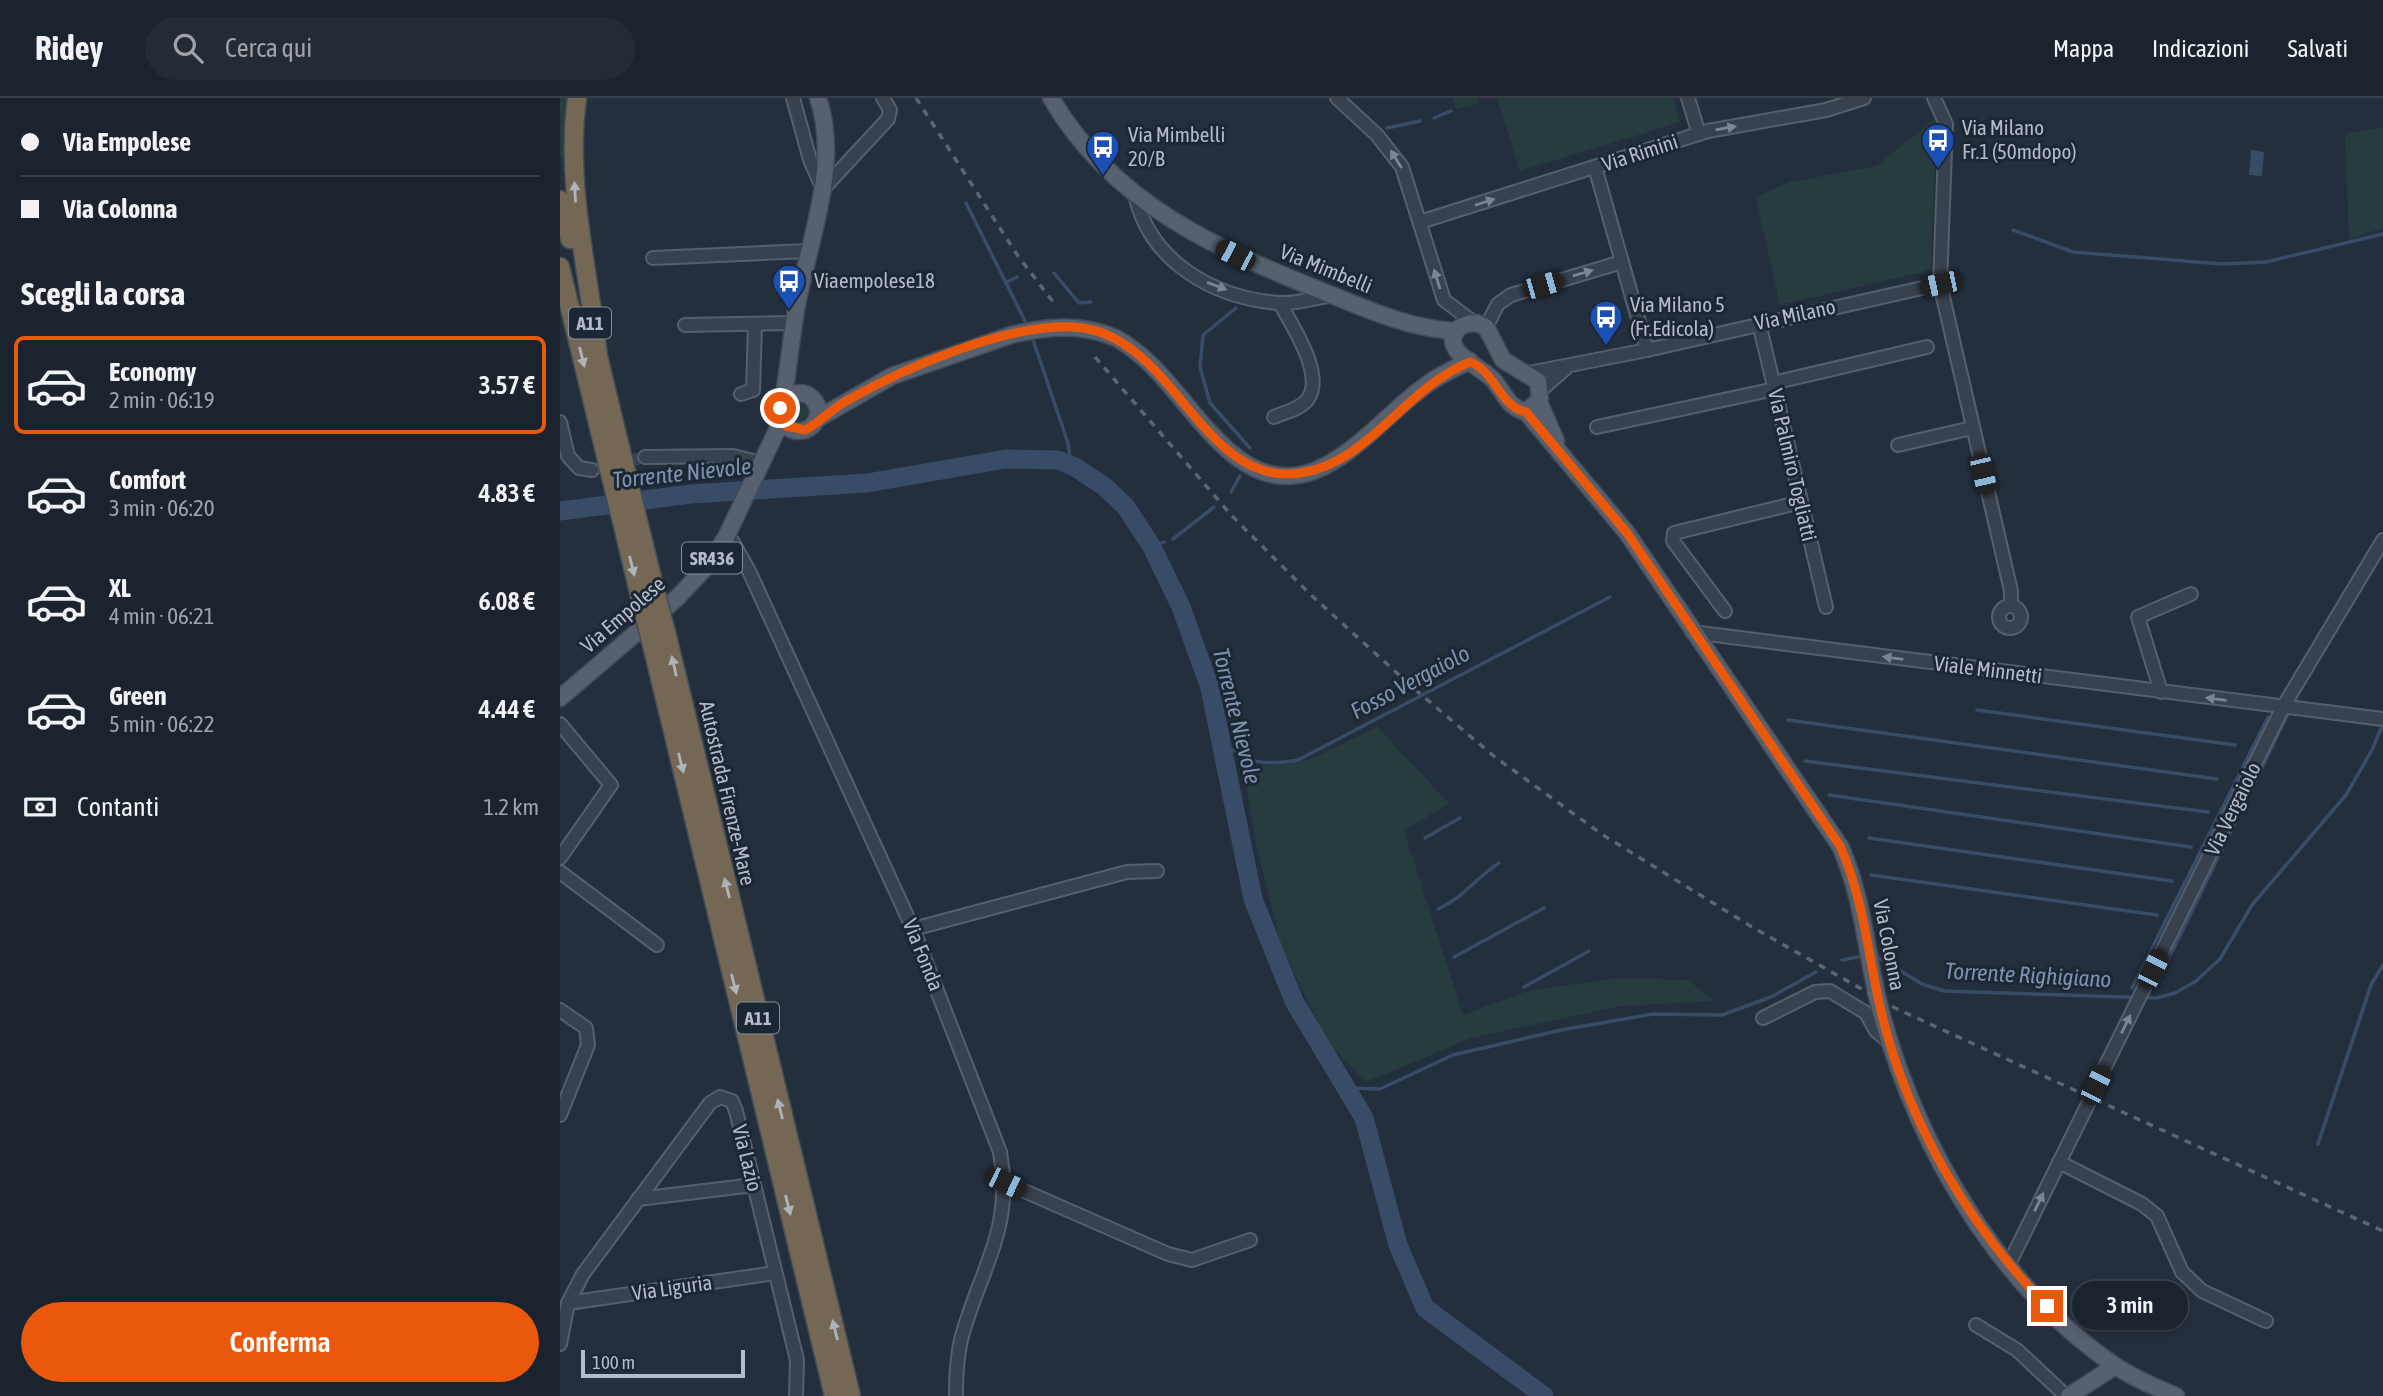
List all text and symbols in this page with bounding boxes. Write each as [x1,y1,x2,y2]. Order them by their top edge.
search box [145,17,635,80]
text: Ridey [35,29,103,67]
icon: search [169,29,207,67]
text: Cerca qui [225,33,312,63]
text: Mappa [2053,35,2114,62]
text: Indicazioni [2152,35,2249,62]
text: Salvati [2287,35,2348,62]
place label: Via Milano Fr.1 (50mdopo) [1962,115,2076,163]
bus stop icon: Via Milano Fr.1 (50mdopo) [1919,121,1957,170]
place label: Via Mimbelli 20/B [1128,122,1225,170]
one-way arrow [1715,122,1737,133]
text: Via Empolese [63,127,191,157]
bus stop icon: Via Mimbelli 20/B [1084,128,1122,177]
street label: Via Rimini [1599,129,1681,176]
one-way arrow [1389,149,1402,169]
one-way arrow [570,181,581,203]
text: Via Colonna [63,194,177,224]
one-way arrow [1475,196,1496,207]
car [1212,236,1259,274]
street label: Via Mimbelli [1277,239,1376,297]
bus stop icon: Viaempolese18 [770,262,808,311]
one-way arrow [1573,267,1594,277]
place label: Viaempolese18 [814,268,935,292]
one-way arrow [1431,268,1442,289]
car [1520,269,1567,301]
car [1918,269,1963,299]
text: Scegli la corsa [21,275,185,312]
one-way arrow [1207,281,1228,292]
place label: Via Milano 5 (Fr.Edicola) [1630,292,1725,340]
street label: Via Milano [1752,294,1837,334]
bus stop icon: Via Milano 5 (Fr.Edicola) [1587,298,1625,347]
road number: A11 [569,308,611,339]
one-way arrow [577,346,588,368]
icon: car [25,354,88,417]
text: Economy [109,357,196,387]
text: 3.57 € [478,370,535,400]
street label: Via Palmiro Togliatti [1764,386,1822,543]
text: 2 min · 06:19 [109,387,215,413]
route start [764,392,796,424]
car [1969,451,1998,497]
water label: Torrente Nievole [611,453,753,493]
icon: car [25,462,88,525]
text: Comfort [109,465,186,495]
text: 4.83 € [478,478,535,508]
text: 3 min · 06:20 [109,495,215,521]
road number: SR436 [682,542,742,573]
one-way arrow [627,555,638,577]
icon: car [25,570,88,633]
street label: Via Empolese [575,571,669,657]
text: XL [109,573,131,603]
text: 6.08 € [478,586,535,616]
text: 4 min · 06:21 [109,603,215,629]
water label: Fosso Vergaiolo [1346,640,1474,724]
water label: Torrente Nievole [1208,645,1266,787]
street label: Viale Minnetti [1933,650,2043,688]
one-way arrow [1881,652,1903,663]
one-way arrow [668,655,679,677]
icon: car [25,678,88,741]
text: Green [109,681,167,711]
one-way arrow [2204,693,2226,704]
text: 4.44 € [478,694,535,724]
street label: Autostrada Firenze-Mare [695,698,761,887]
text: 5 min · 06:22 [109,711,215,737]
one-way arrow [676,752,687,774]
street label: Via Vergaiolo [2199,758,2265,859]
icon: cash [21,788,59,826]
text: Contanti [77,792,159,822]
text: 1.2 km [483,794,539,820]
one-way arrow [721,877,732,899]
street label: Via Colonna [1869,897,1911,992]
street label: Via Fonda [899,915,949,994]
car [2135,946,2172,992]
water label: Torrente Righigiano [1944,958,2112,992]
one-way arrow [729,973,740,995]
road number: A11 [737,1002,779,1034]
one-way arrow [2120,1014,2132,1034]
car [2078,1062,2115,1108]
one-way arrow [774,1098,785,1120]
street label: Via Lazio [728,1122,768,1194]
car [983,1164,1030,1202]
one-way arrow [2033,1192,2044,1212]
one-way arrow [783,1194,794,1216]
street label: Via Liguria [630,1270,713,1305]
callout: 3 min [2072,1282,2187,1330]
route end [2031,1290,2063,1322]
text: 3 min [2107,1292,2153,1318]
button: Conferma [21,1302,539,1382]
one-way arrow [829,1319,840,1341]
scale bar [581,1347,746,1379]
text: 100 m [592,1351,635,1373]

